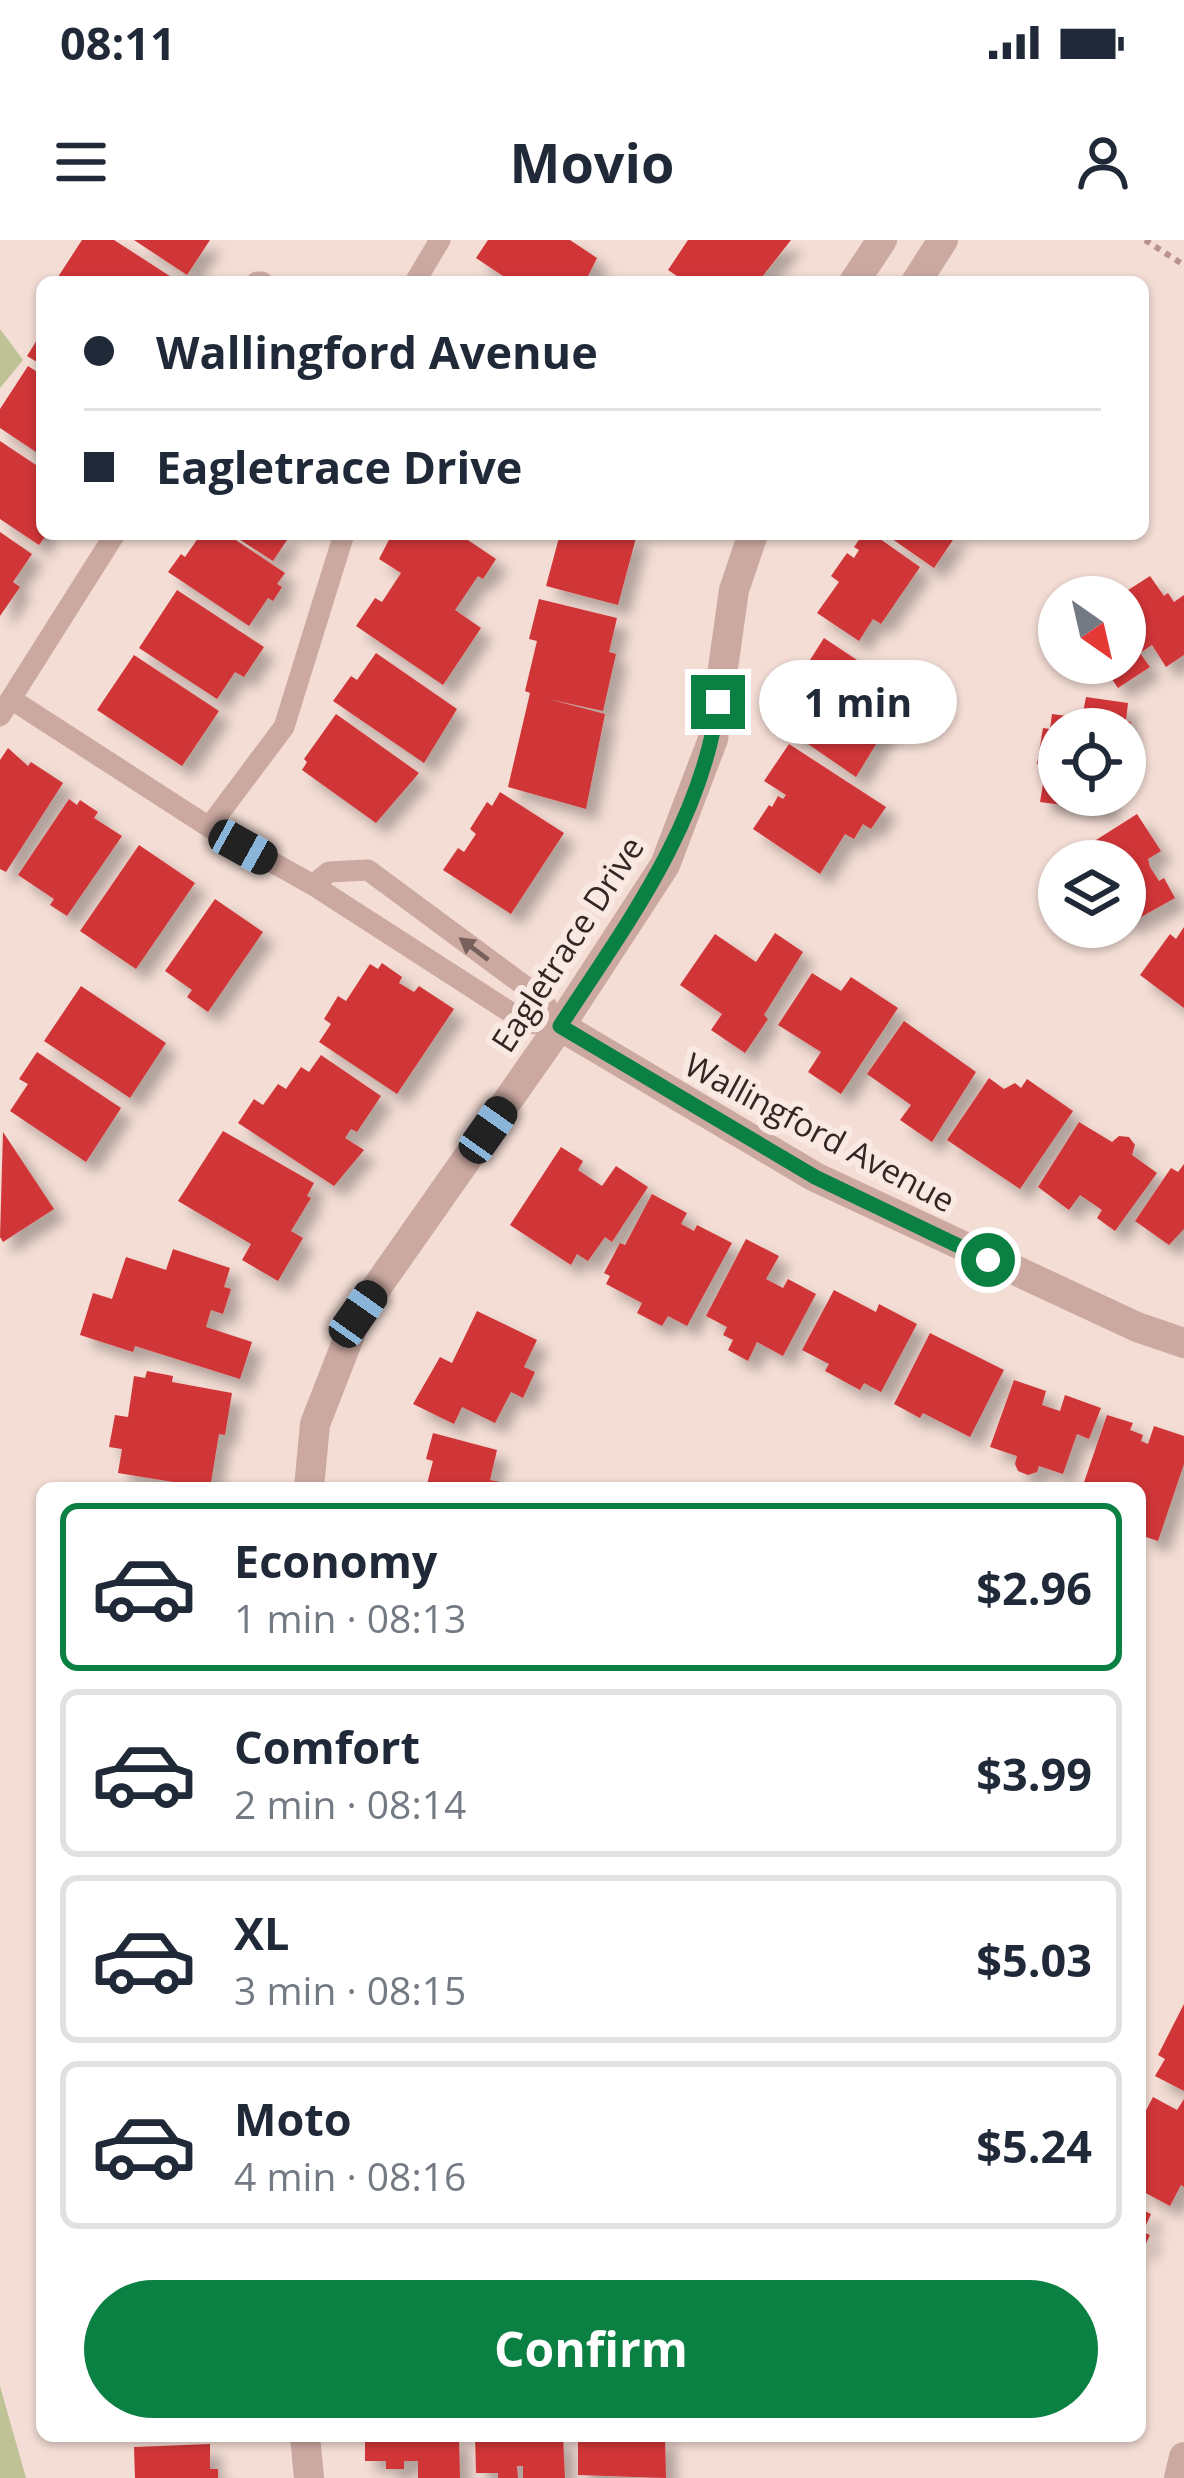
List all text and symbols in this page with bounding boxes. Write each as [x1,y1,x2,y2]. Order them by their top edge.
text: 08:11 [60,12,176,73]
text: Movio [510,125,674,199]
icon: menu [48,129,114,195]
icon: person [1070,129,1136,195]
text: Wallingford Avenue [156,321,598,382]
text: Eagletrace Drive [156,436,522,497]
north arrow [1038,576,1146,684]
map controls [1038,576,1146,948]
callout: 1 min [760,660,958,744]
route end [691,675,745,729]
text: 1 min [804,675,912,728]
button: locate [1038,708,1146,816]
car [203,814,283,880]
street label: Eagletrace Drive [480,827,654,1061]
button: layers [1038,840,1146,948]
one-way arrow [459,937,490,961]
street label: Wallingford Avenue [677,1042,963,1222]
car [453,1090,523,1170]
route start [961,1233,1015,1287]
car [323,1274,393,1354]
text: Economy [234,1530,437,1591]
icon: car [90,1533,198,1641]
text: $2.96 [976,1557,1092,1618]
text: 1 min · 08:13 [234,1591,466,1644]
text: Comfort [234,1716,420,1777]
icon: car [90,1719,198,1827]
text: $3.99 [976,1743,1092,1804]
text: 2 min · 08:14 [234,1777,466,1830]
text: XL [234,1902,289,1963]
icon: car [90,1905,198,2013]
text: $5.03 [976,1929,1092,1990]
text: 3 min · 08:15 [234,1963,466,2016]
text: Moto [234,2088,352,2149]
icon: car [90,2091,198,2199]
text: $5.24 [976,2115,1092,2176]
text: 4 min · 08:16 [234,2149,466,2202]
button: Confirm [84,2280,1098,2418]

